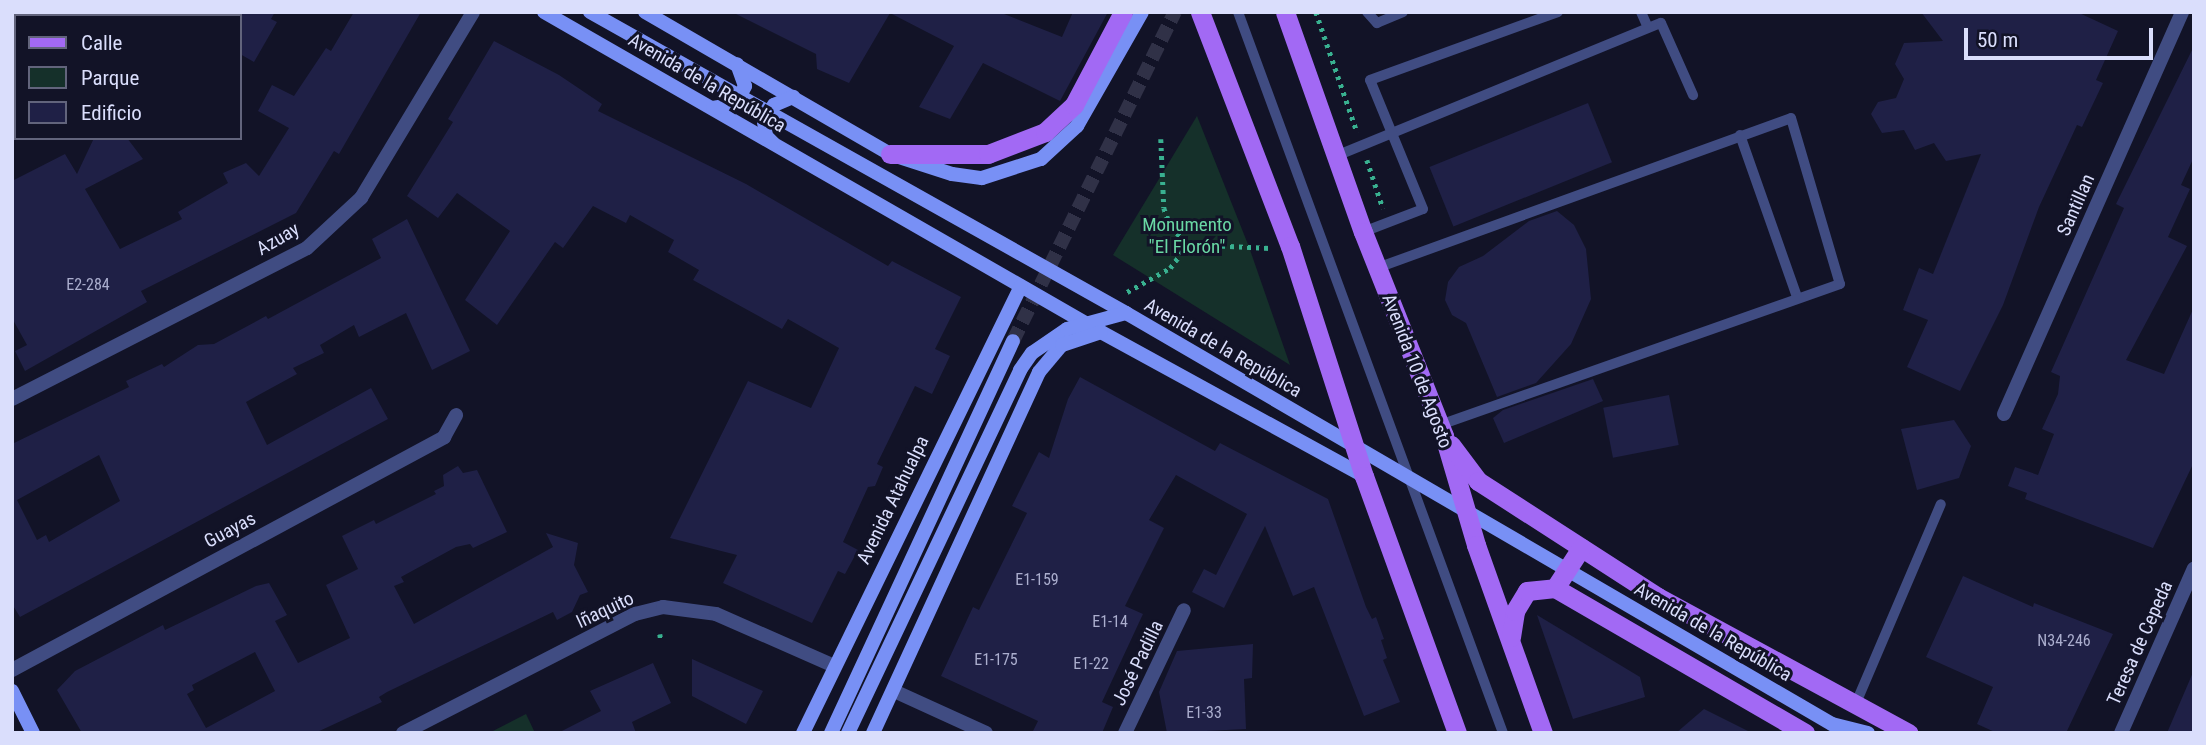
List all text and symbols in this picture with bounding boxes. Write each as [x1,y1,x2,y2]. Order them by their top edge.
legend [14,14,242,140]
scale bar [1968,14,2157,58]
text: 50 m [1977,28,2018,52]
street label: Avenida de la República [624,29,790,137]
text: Calle [81,31,122,55]
text: Parque [81,66,139,90]
text: Edificio [81,101,142,125]
street label: Santillan [2052,171,2100,239]
park label: Monumento "El Florón" [1142,214,1232,258]
street label: Azuay [253,218,303,260]
house number: E2-284 [66,275,110,295]
street label: Avenida 10 de Agosto [1377,291,1457,451]
street label: Avenida de la República [1140,294,1306,402]
street label: Avenida Atahualpa [852,432,934,568]
street label: Guayas [200,507,260,553]
house number: E1-159 [1015,570,1059,590]
street label: Teresa de Cepeda [2102,577,2178,709]
street label: Avenida de la República [1630,578,1796,686]
street label: Iñaquito [573,587,637,633]
house number: E1-14 [1092,612,1128,632]
street label: José Padilla [1108,617,1168,709]
house number: N34-246 [2037,631,2091,651]
house number: E1-175 [974,650,1018,670]
house number: E1-22 [1073,654,1109,674]
house number: E1-33 [1186,703,1222,723]

